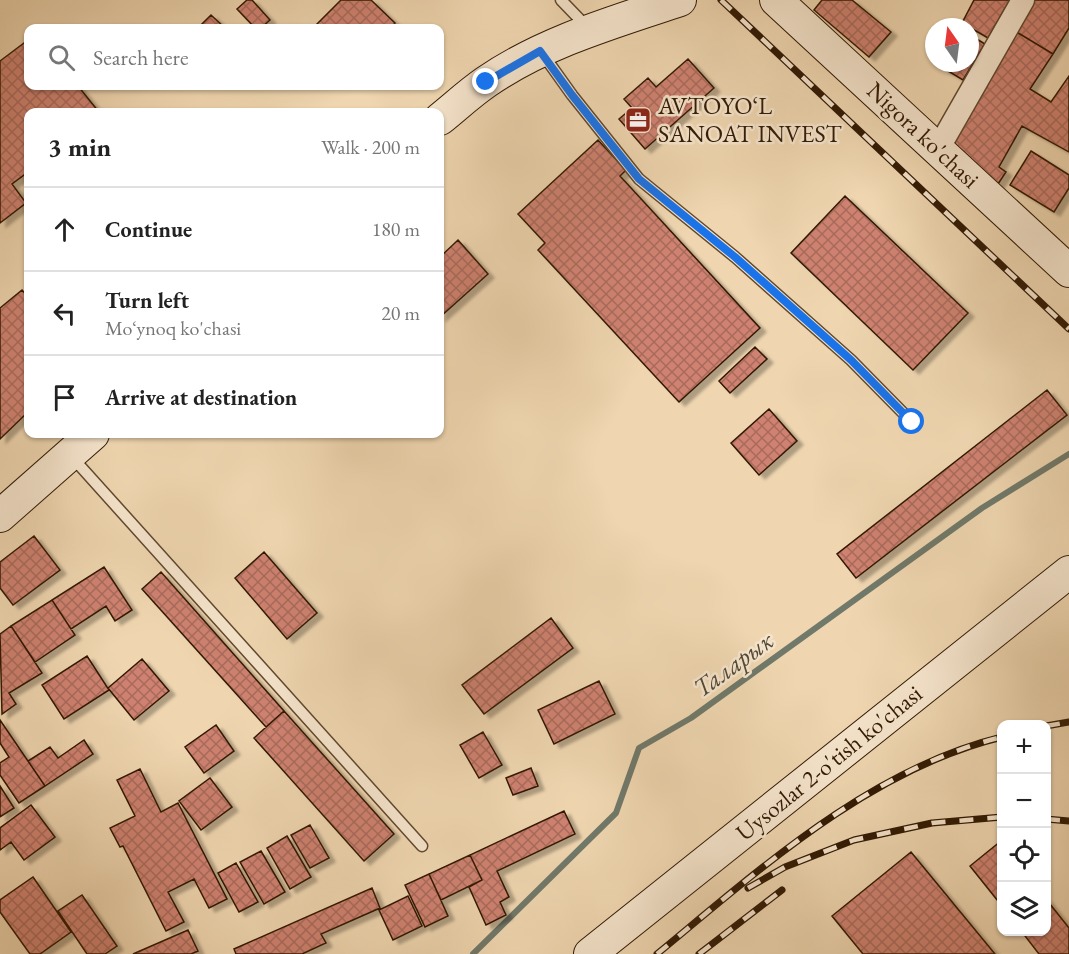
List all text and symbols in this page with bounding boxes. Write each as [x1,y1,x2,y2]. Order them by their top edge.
north arrow [925,18,979,72]
search box [24,24,444,90]
icon: search [45,41,78,74]
text: Search here [93,43,188,72]
route end [472,68,498,94]
street label: Nigora ko'chasi [861,75,986,195]
place label: AVTOYO‘L SANOAT INVEST [657,90,843,149]
office icon: AVTOYO‘L SANOAT INVEST [623,105,653,135]
text: 3 min [48,130,111,164]
text: Walk · 200 m [321,134,420,160]
icon: ahead [48,213,81,246]
text: Continue [105,215,192,244]
text: 180 m [372,216,420,242]
text: Turn left [105,286,189,315]
icon: left [48,297,81,330]
text: 20 m [381,300,420,326]
text: Moʻynoq ko'chasi [105,315,241,341]
icon: arrive [48,381,81,414]
text: Arrive at destination [105,383,297,412]
route start [898,408,924,434]
water label: Таларык [686,623,781,705]
street label: Uysozlar 2-o'tish ko'chasi [729,678,928,847]
map controls [997,720,1051,936]
button: + [997,720,1051,774]
button: − [997,774,1051,828]
button: locate [997,828,1051,882]
button: layers [997,882,1051,936]

